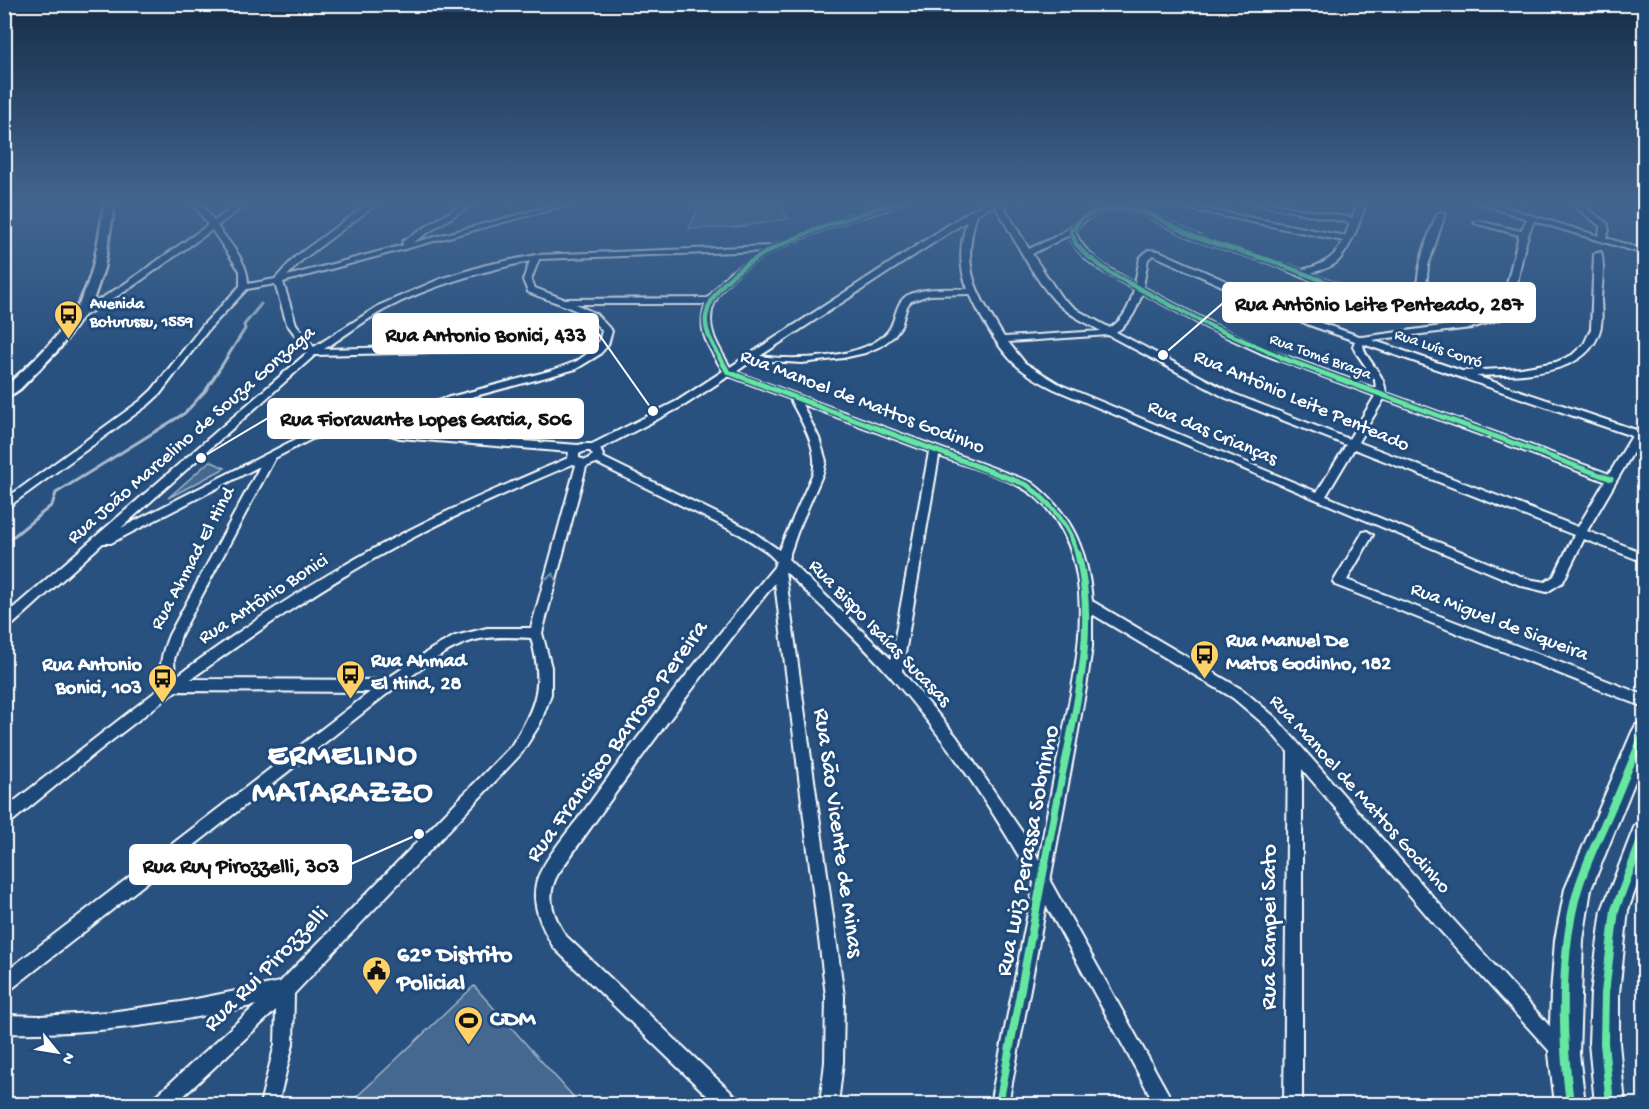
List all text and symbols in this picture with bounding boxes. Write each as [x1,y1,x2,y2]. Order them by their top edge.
callout: Rua Antônio Leite Penteado, 287 [1223,283,1535,322]
text: Rua Antônio Leite Penteado, 287 [1234,294,1524,319]
place label: Avenida Boturussu, 1559 [89,296,193,333]
bus stop icon: Avenida Boturussu, 1559 [53,298,85,340]
callout: Rua Antonio Bonici, 433 [373,314,598,353]
street label: Rua João Marcelino de Souza Gonzaga [63,321,321,550]
text: Rua Antonio Bonici, 433 [385,325,587,350]
street label: Rua Luís Corró [1392,326,1484,374]
street label: Rua Tomé Braga [1266,331,1375,386]
street label: Rua Manoel de Mattos Godinho [736,346,988,460]
street label: Rua Antônio Leite Penteado [1190,346,1412,458]
street label: Rua das Crianças [1144,396,1281,472]
callout: Rua Fioravante Lopes Garcia, 506 [268,399,583,438]
text: Rua Fioravante Lopes Garcia, 506 [279,409,573,434]
street label: Rua Ahmad El Hind [147,482,242,634]
street label: Rua Antônio Bonici [195,549,333,651]
street label: Rua Bispo Isaías Sucasas [803,556,956,713]
one-way arrow [544,572,557,582]
street label: Rua Miguel de Siqueira [1407,578,1592,668]
street label: Rua Francisco Barroso Pereira [520,615,716,869]
place label: Rua Manuel De Matos Godinho, 182 [1225,631,1391,677]
bus stop icon: Rua Manuel De Matos Godinho, 182 [1189,638,1221,680]
place label: Rua Ahmad El Hind, 28 [370,651,469,697]
place label: Rua Antonio Bonici, 103 [41,655,143,701]
bus stop icon: Rua Ahmad El Hind, 28 [334,658,366,700]
bus stop icon: Rua Antonio Bonici, 103 [147,662,179,704]
street label: Rua Manoel de Mattos Godinho [1263,691,1455,899]
street label: Rua São Vicente de Minas [805,707,869,961]
street label: Rua Luiz Perassa Sobrinho [990,723,1068,979]
district label: ERMELINO MATARAZZO [252,738,434,813]
street label: Rua Sampei Sato [1256,844,1285,1010]
callout: Rua Ruy Pirozzelli, 303 [130,845,351,884]
text: Rua Ruy Pirozzelli, 303 [142,856,339,881]
street label: Rua Rui Pirozzelli [198,901,336,1039]
place label: 62º Distrito Policial [395,942,513,999]
public building icon: 62º Distrito Policial [360,954,392,996]
sports icon: CDM [453,1004,485,1046]
place label: CDM [490,1006,537,1035]
north arrow [27,1022,87,1082]
text: N [56,1048,78,1067]

